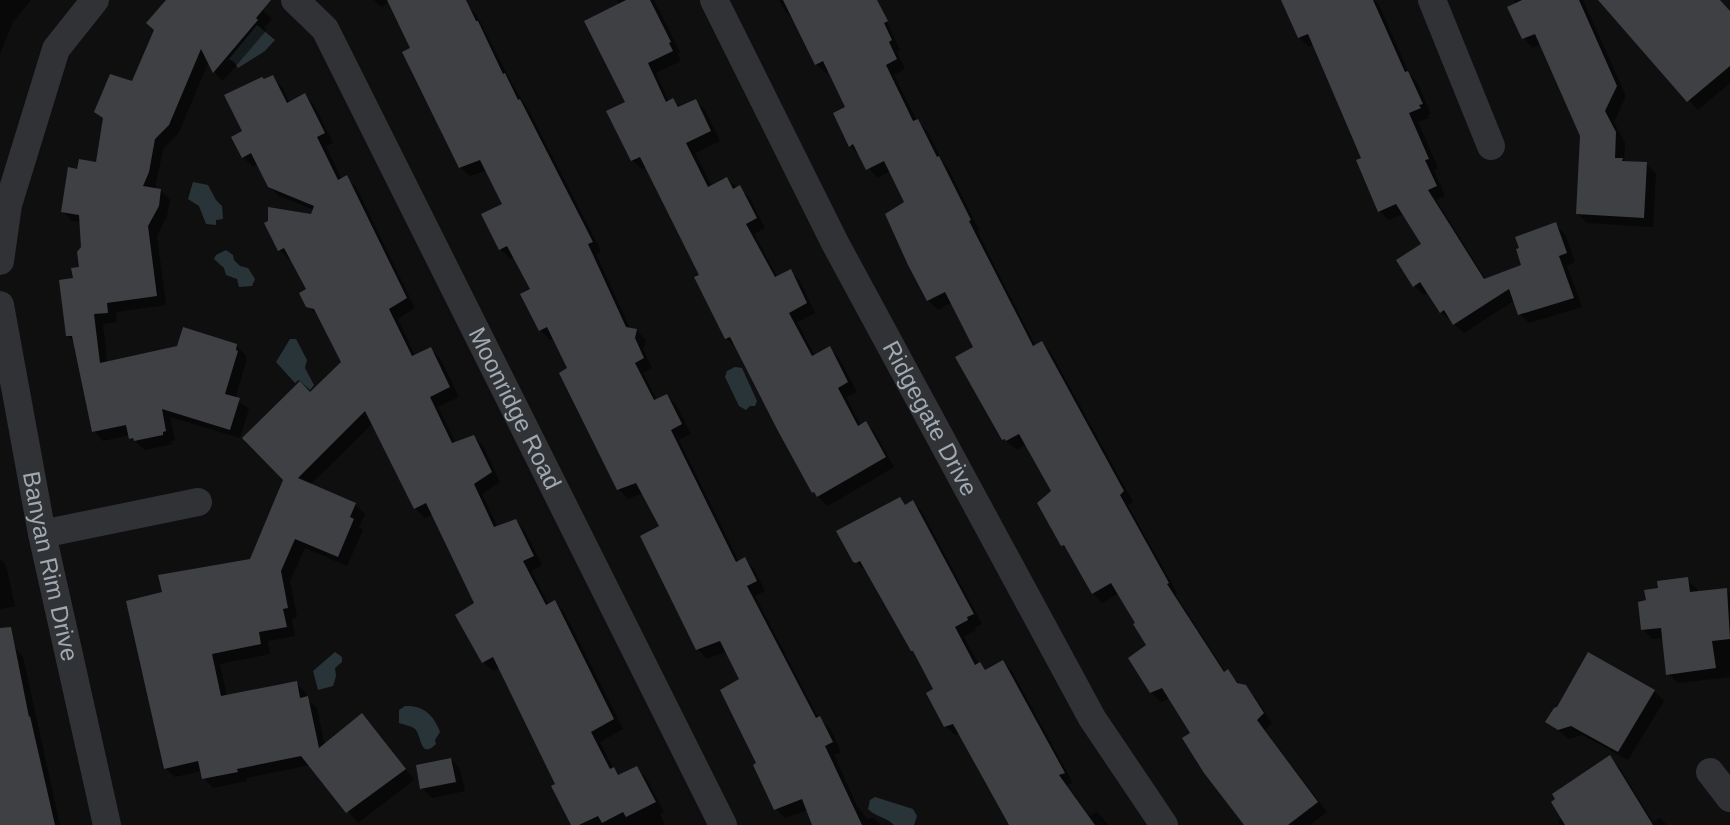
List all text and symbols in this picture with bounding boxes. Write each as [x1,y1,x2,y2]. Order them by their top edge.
street label: Moonridge Road [463,323,567,494]
street label: Ridgegate Drive [878,336,983,500]
street label: Banyan Rim Drive [18,469,84,664]

